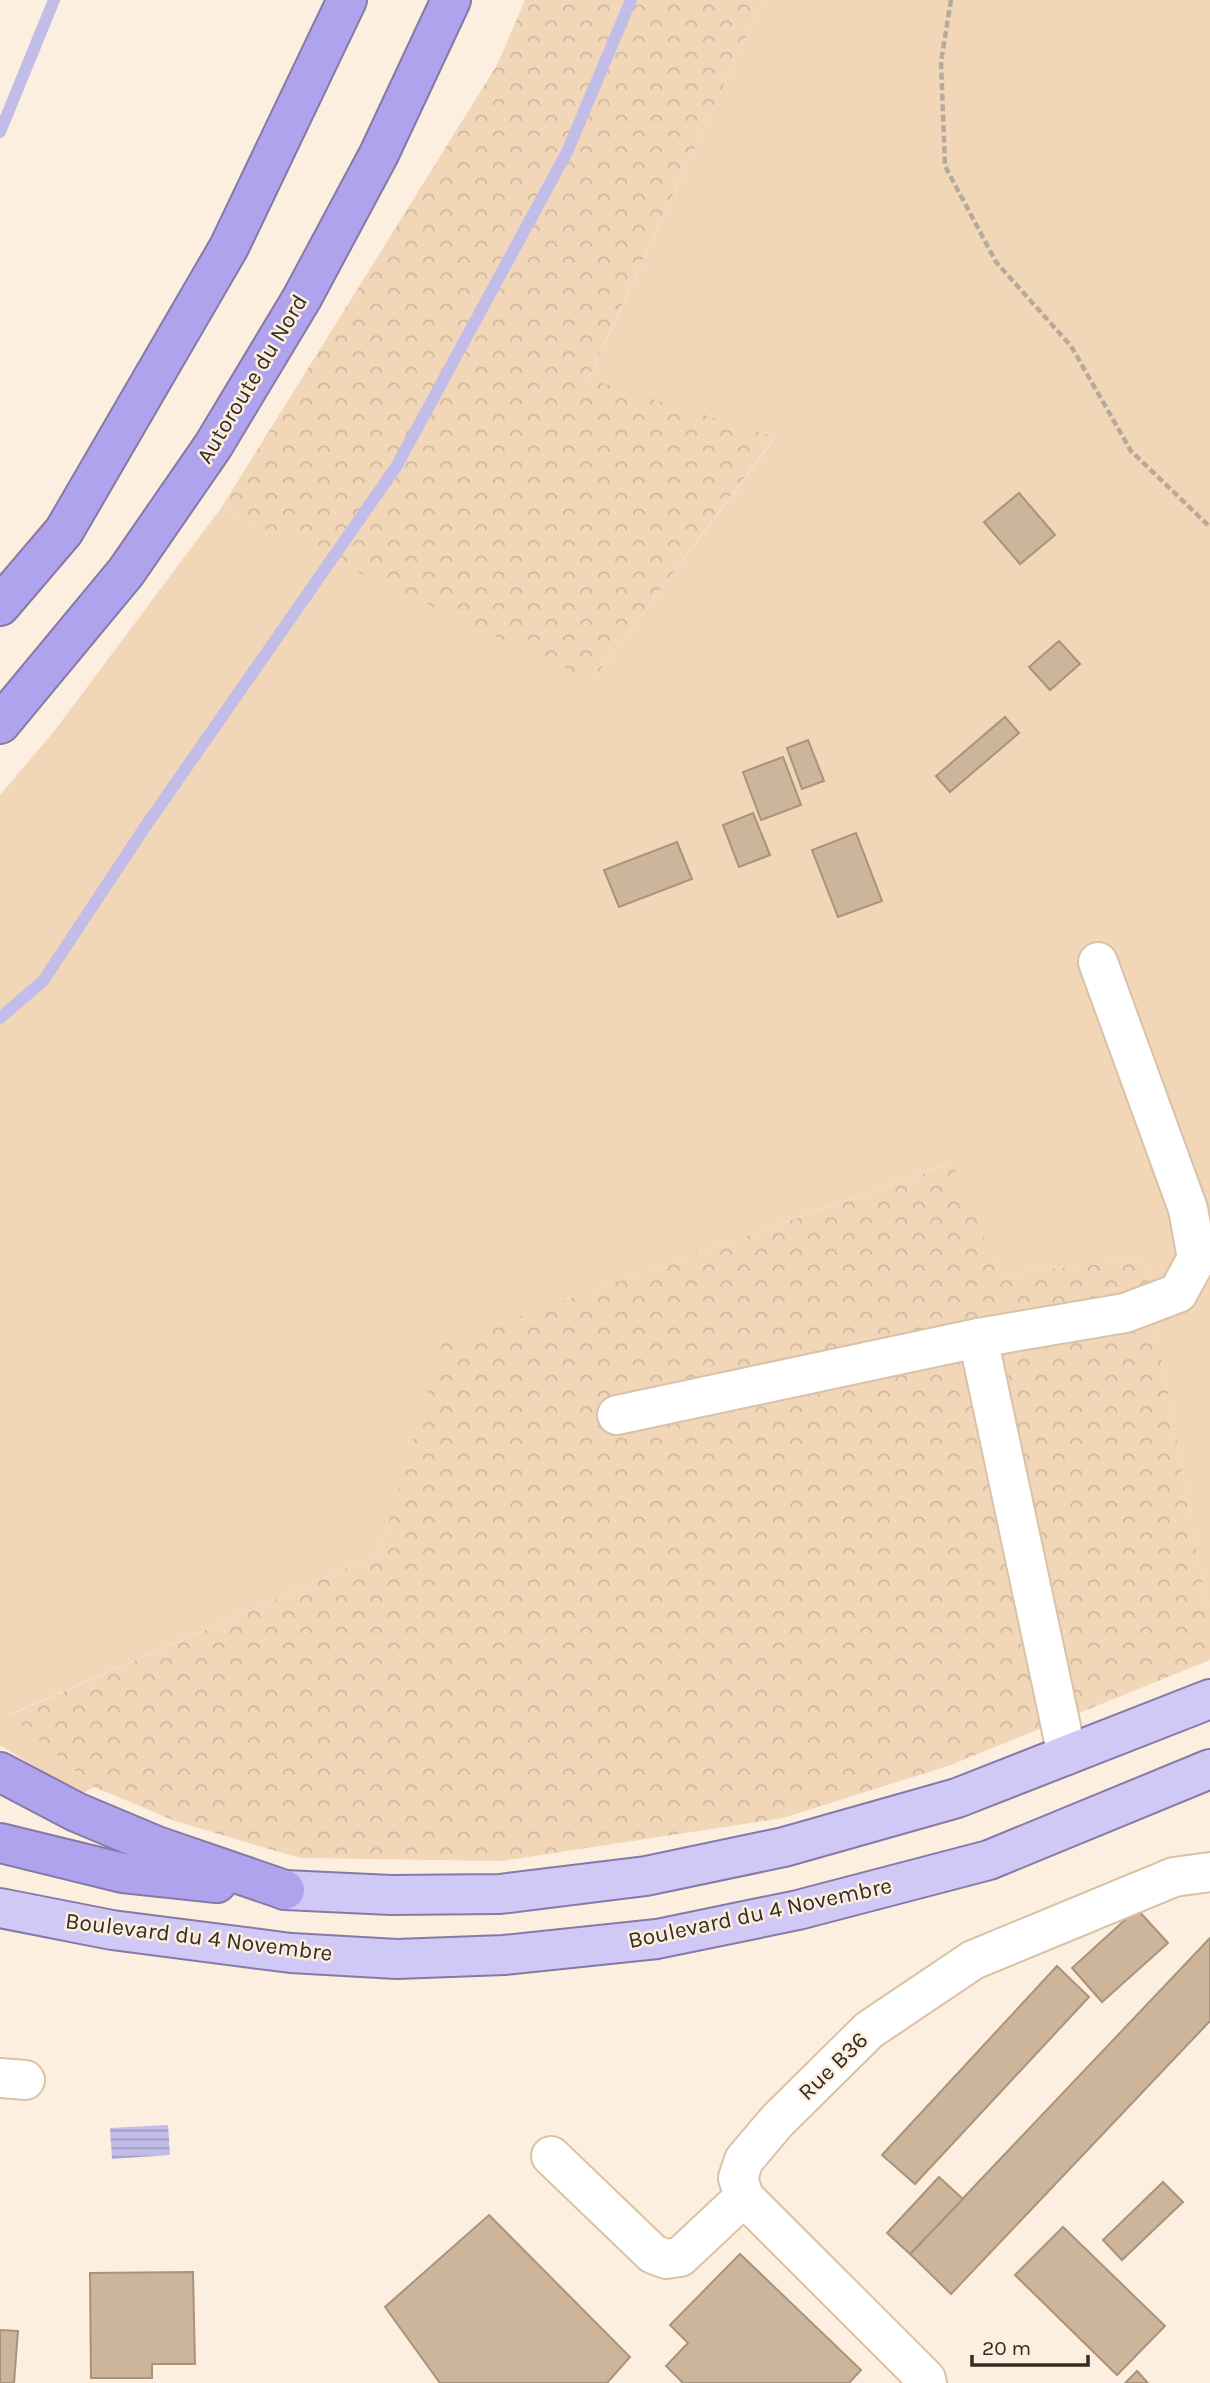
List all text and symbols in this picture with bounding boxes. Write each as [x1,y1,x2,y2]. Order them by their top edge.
street label: Autoroute du Nord [191,290,313,468]
street label: Boulevard du 4 Novembre [626,1872,894,1954]
street label: Boulevard du 4 Novembre [64,1907,334,1967]
street label: Rue B36 [793,2026,873,2106]
scale bar [972,2324,1088,2368]
text: 20 m [982,2336,1031,2360]

